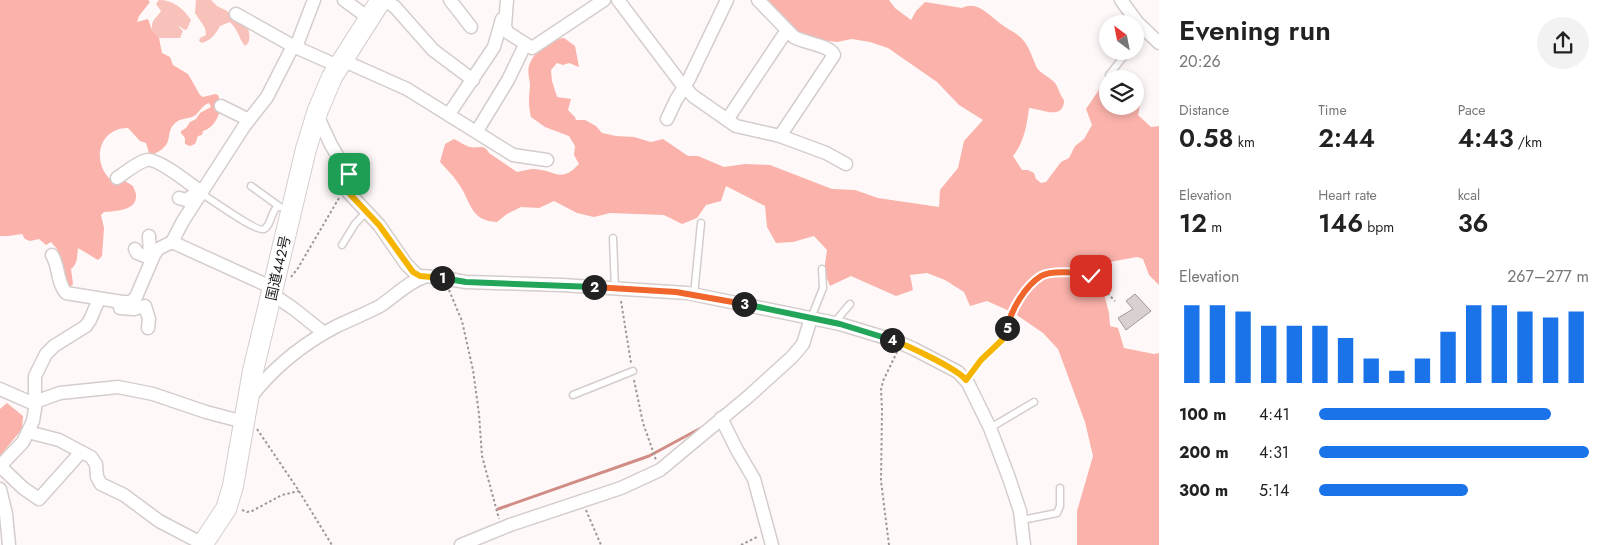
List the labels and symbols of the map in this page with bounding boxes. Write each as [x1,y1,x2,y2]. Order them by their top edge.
north arrow [1099,15,1144,60]
pin [328,153,370,195]
street label: 国道442号 [261,233,295,303]
pin [1070,255,1112,297]
pin: 1 [430,266,454,290]
pin: 2 [582,274,606,300]
pin: 3 [732,292,756,316]
pin: 5 [994,316,1020,340]
pin: 4 [880,328,904,352]

